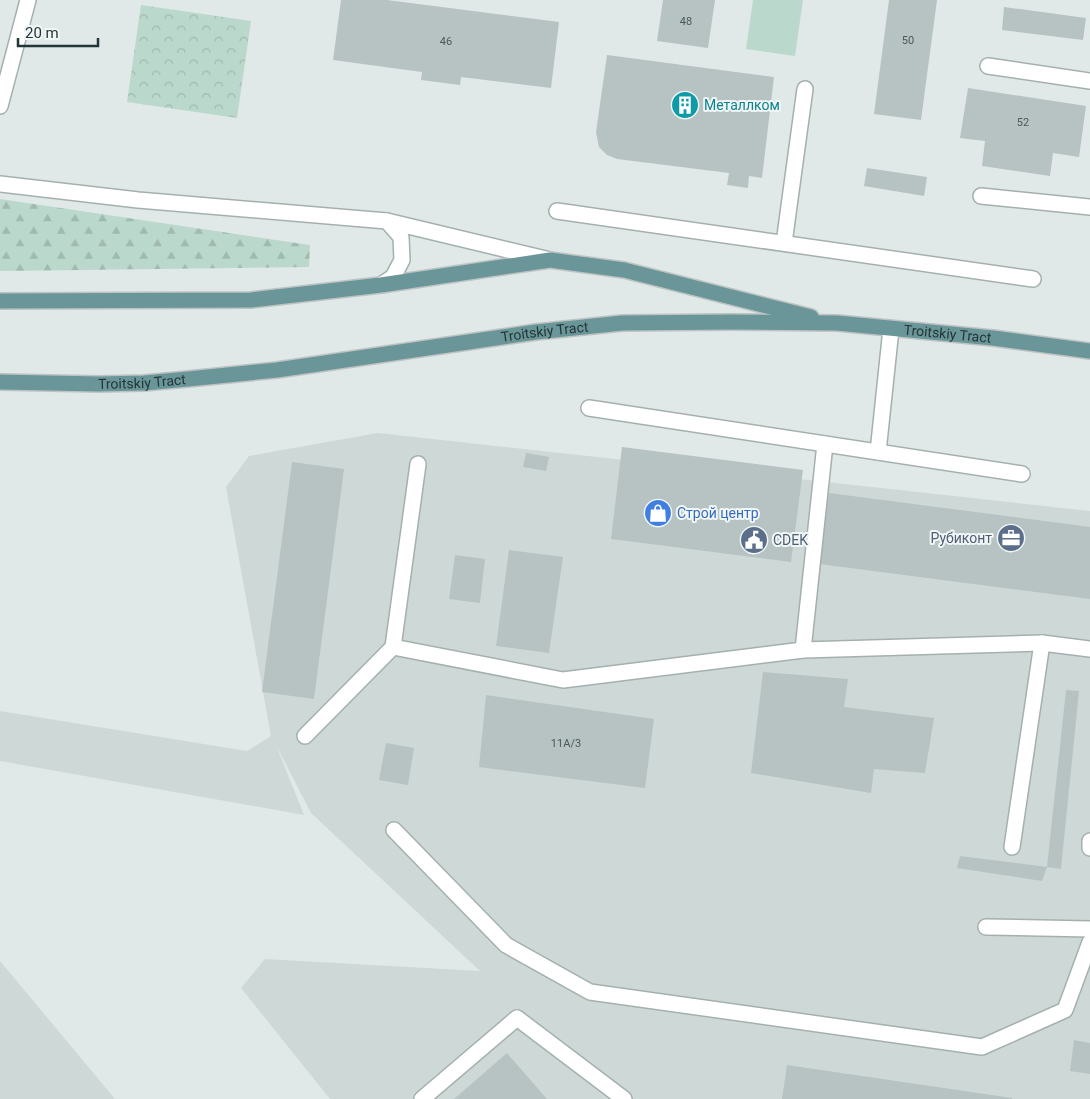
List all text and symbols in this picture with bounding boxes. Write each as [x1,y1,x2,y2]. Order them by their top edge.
scale bar [18,15,98,47]
house number: 48 [680,15,692,28]
text: 20 m [25,24,59,42]
house number: 50 [902,34,914,47]
house number: 46 [440,35,452,48]
building icon: Металлком [670,90,700,120]
place label: Металлком [704,97,780,113]
house number: 52 [1017,116,1029,129]
street label: Troitskiy Tract [500,319,589,345]
street label: Troitskiy Tract [903,321,992,346]
street label: Troitskiy Tract [98,371,187,392]
shop icon: Строй центр [643,498,673,528]
place label: Строй центр [677,505,759,521]
office icon: Рубиконт [996,523,1026,553]
public building icon: CDEK [739,525,769,555]
place label: Рубиконт [931,530,992,546]
place label: CDEK [773,532,808,548]
house number: 11А/3 [551,737,581,750]

